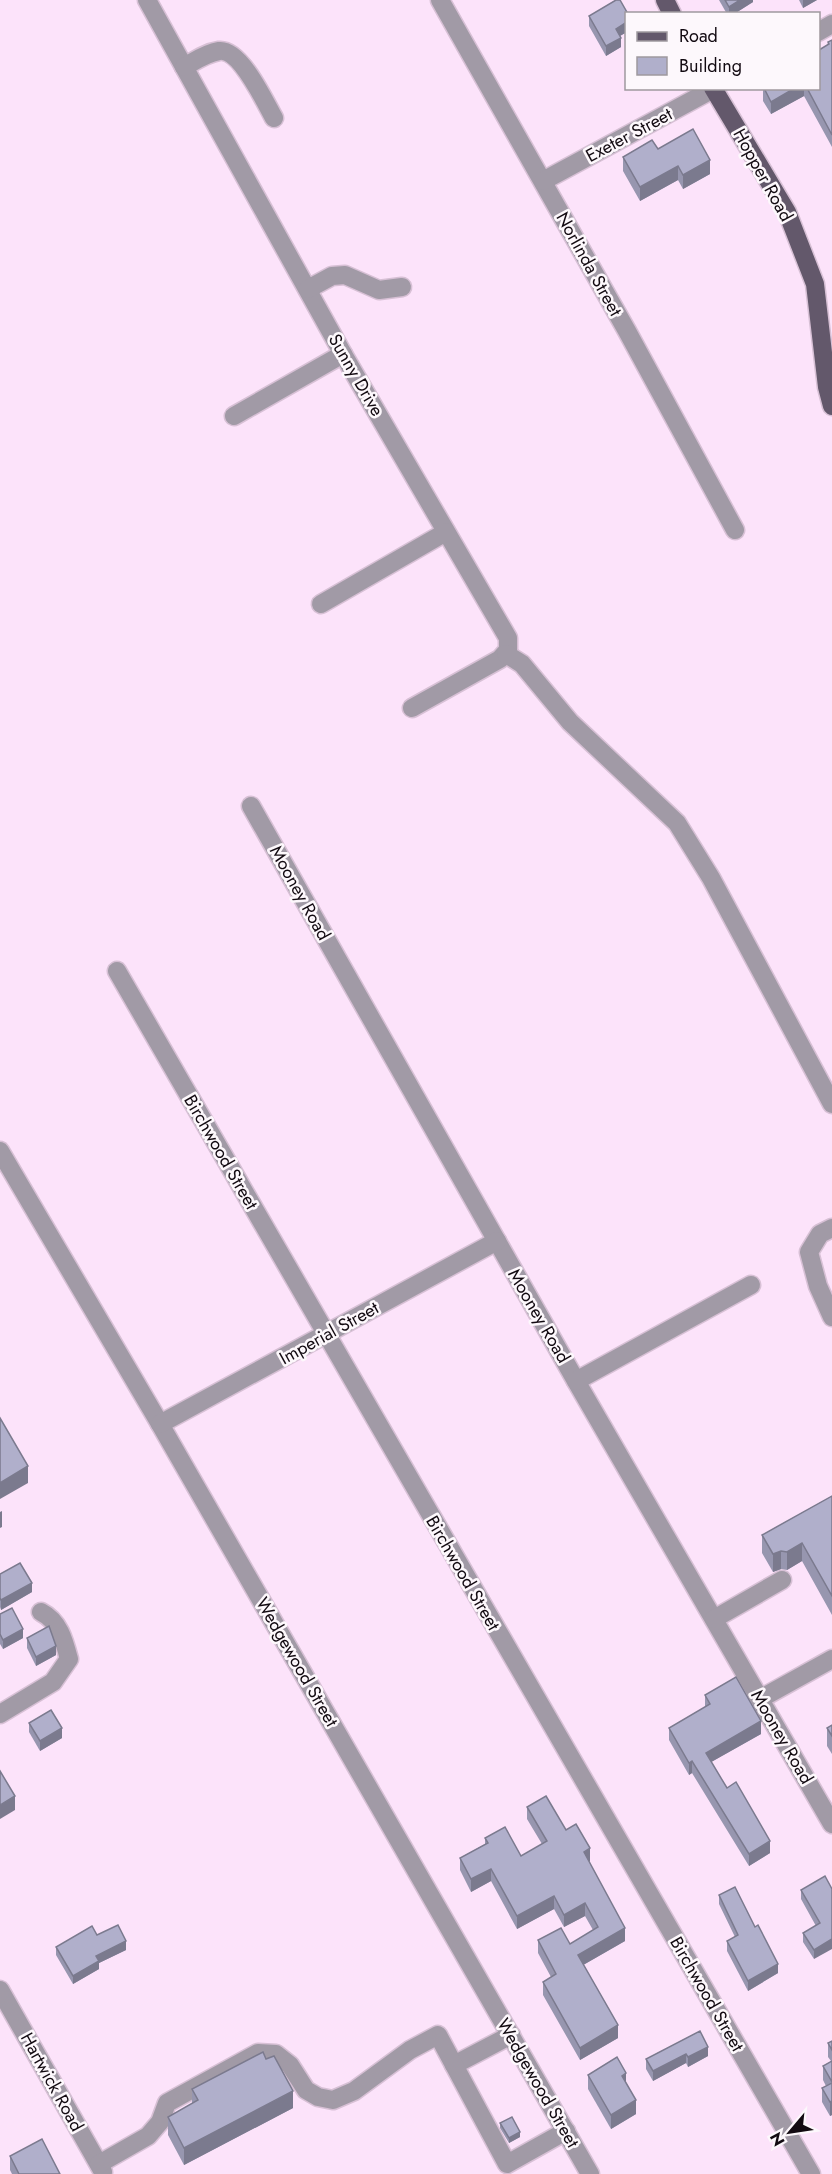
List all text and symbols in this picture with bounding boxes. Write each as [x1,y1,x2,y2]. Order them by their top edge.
legend [625,12,820,90]
text: Road [679,23,718,49]
text: Building [679,53,742,79]
street label: Exeter Street [581,101,677,169]
street label: Hopper Road [727,124,799,226]
street label: Norlinda Street [550,207,629,321]
street label: Sunny Drive [322,329,390,421]
street label: Mooney Road [263,841,337,945]
street label: Birchwood Street [178,1090,265,1215]
street label: Mooney Road [502,1264,576,1368]
street label: Imperial Street [275,1295,384,1371]
street label: Birchwood Street [420,1511,507,1636]
street label: Wedgewood Street [249,1593,345,1732]
street label: Mooney Road [745,1685,819,1789]
street label: Birchwood Street [664,1932,751,2057]
street label: Wedgewood Street [490,2014,586,2153]
street label: Hartwick Road [14,2028,90,2136]
north arrow [760,2102,820,2162]
text: N [764,2128,790,2150]

